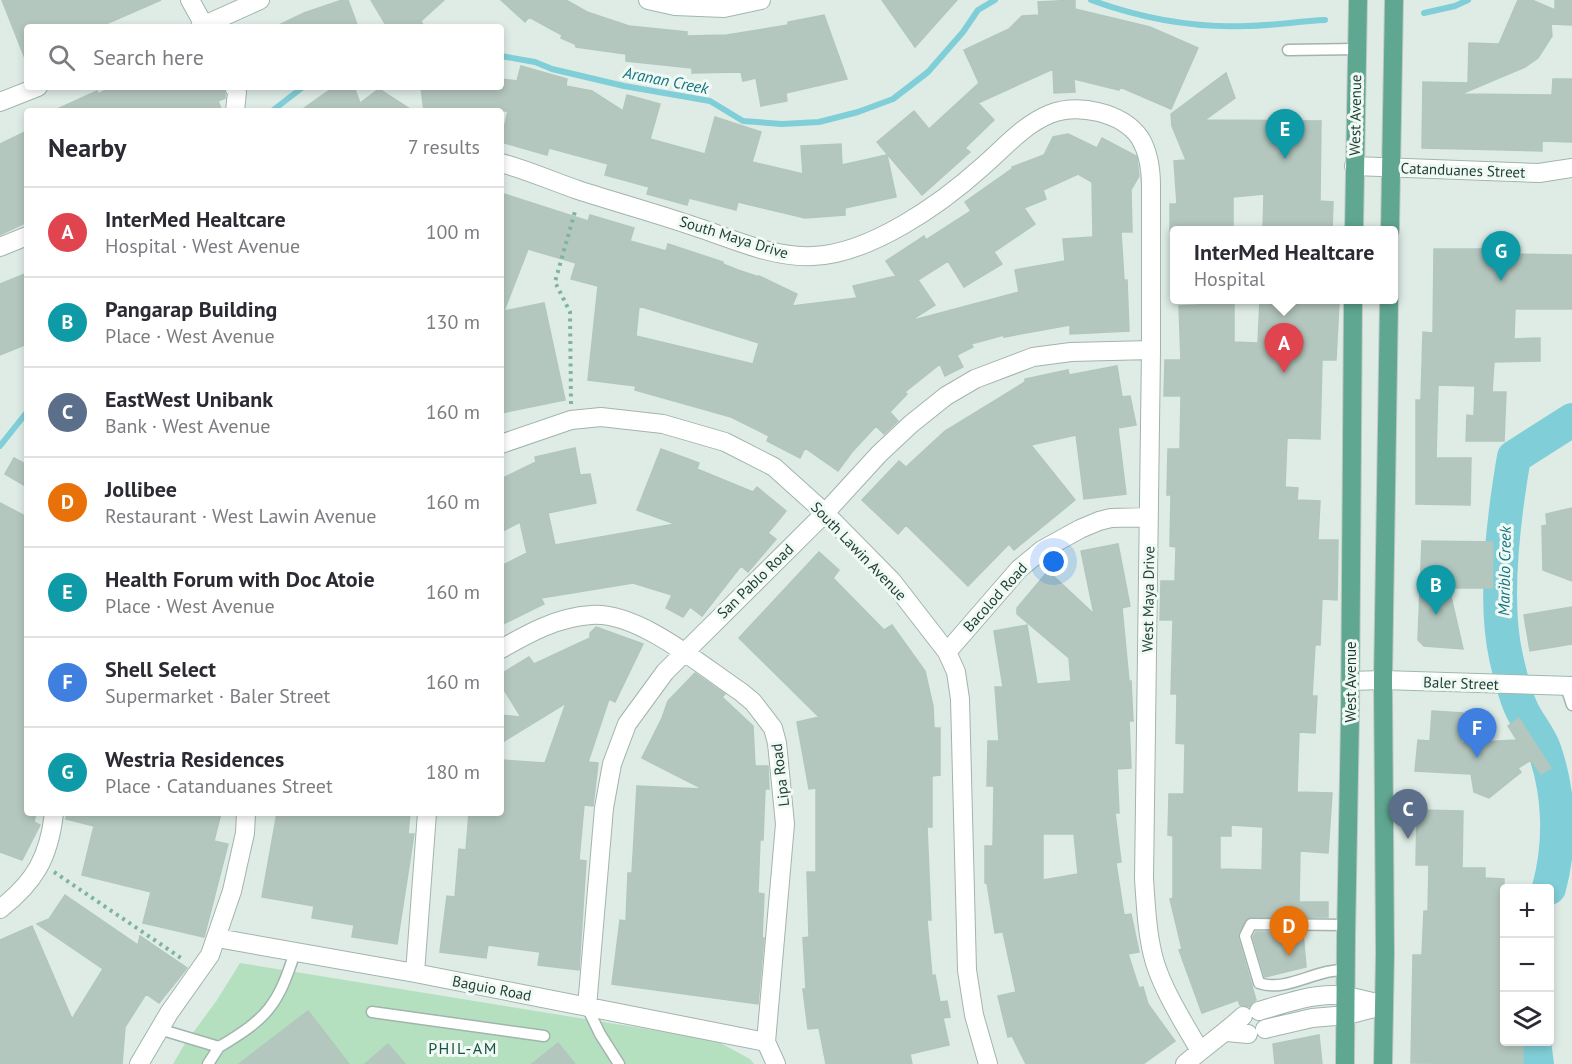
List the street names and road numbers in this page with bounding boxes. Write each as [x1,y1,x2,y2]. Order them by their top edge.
street label: West Avenue [1345,74,1365,156]
street label: Catanduanes Street [1400,158,1526,182]
street label: South Maya Drive [677,211,791,263]
street label: South Lawin Avenue [807,498,911,604]
street label: San Pablo Road [713,540,797,622]
street label: West Maya Drive [1138,546,1158,652]
street label: Bacolod Road [959,558,1031,636]
street label: West Avenue [1341,641,1360,723]
street label: Baler Street [1423,672,1499,694]
street label: Lipa Road [767,743,793,807]
street label: Baguio Road [451,971,533,1005]

